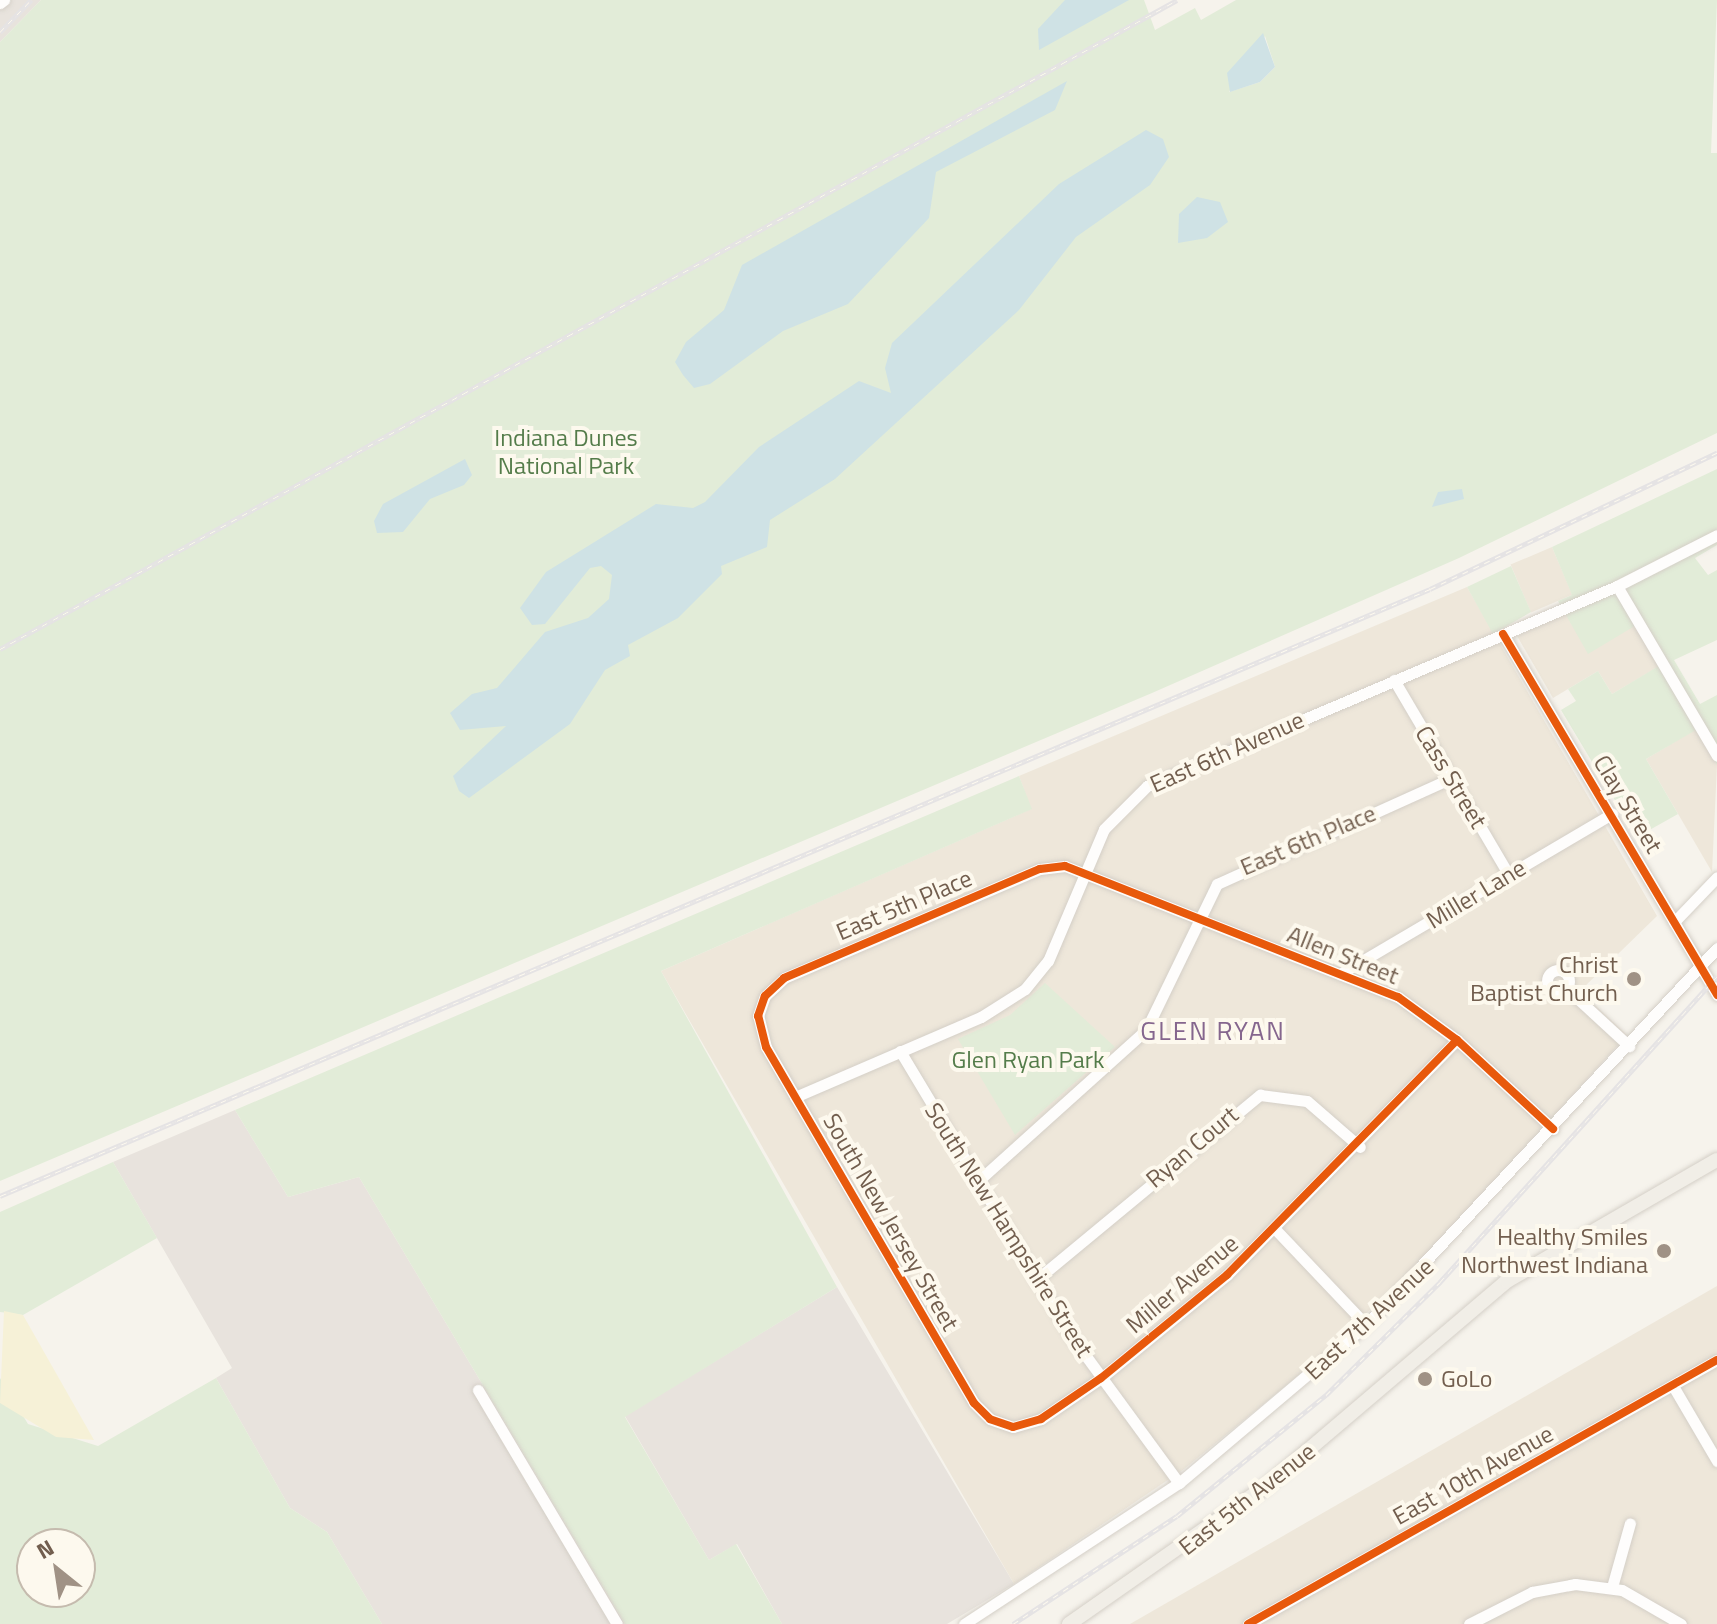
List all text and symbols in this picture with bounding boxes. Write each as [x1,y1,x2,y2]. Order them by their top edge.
park label: Indiana Dunes National Park [494,424,638,480]
street label: East 6th Avenue [1146,705,1308,799]
street label: Cass Street [1409,720,1493,834]
street label: Clay Street [1588,750,1668,858]
street label: East 6th Place [1236,799,1380,881]
street label: Miller Lane [1421,853,1531,935]
street label: East 5th Place [832,864,976,946]
street label: Allen Street [1283,920,1403,990]
place label: Christ Baptist Church [1470,951,1618,1007]
marker: Christ Baptist Church [1625,970,1643,988]
district label: GLEN RYAN [1140,1015,1286,1047]
park label: Glen Ryan Park [952,1046,1104,1074]
street label: South New Hampshire Street [919,1098,1099,1362]
street label: Ryan Court [1140,1100,1244,1194]
street label: South New Jersey Street [817,1108,965,1336]
place label: Healthy Smiles Northwest Indiana [1461,1223,1648,1279]
street label: Miller Avenue [1120,1229,1244,1339]
marker: Healthy Smiles Northwest Indiana [1655,1242,1673,1260]
street label: East 7th Avenue [1299,1252,1439,1386]
place label: GoLo [1441,1365,1492,1393]
marker: GoLo [1416,1370,1434,1388]
street label: East 10th Avenue [1388,1419,1558,1531]
street label: East 5th Avenue [1173,1437,1321,1561]
north arrow [16,1528,96,1608]
text: N [30,1530,60,1567]

